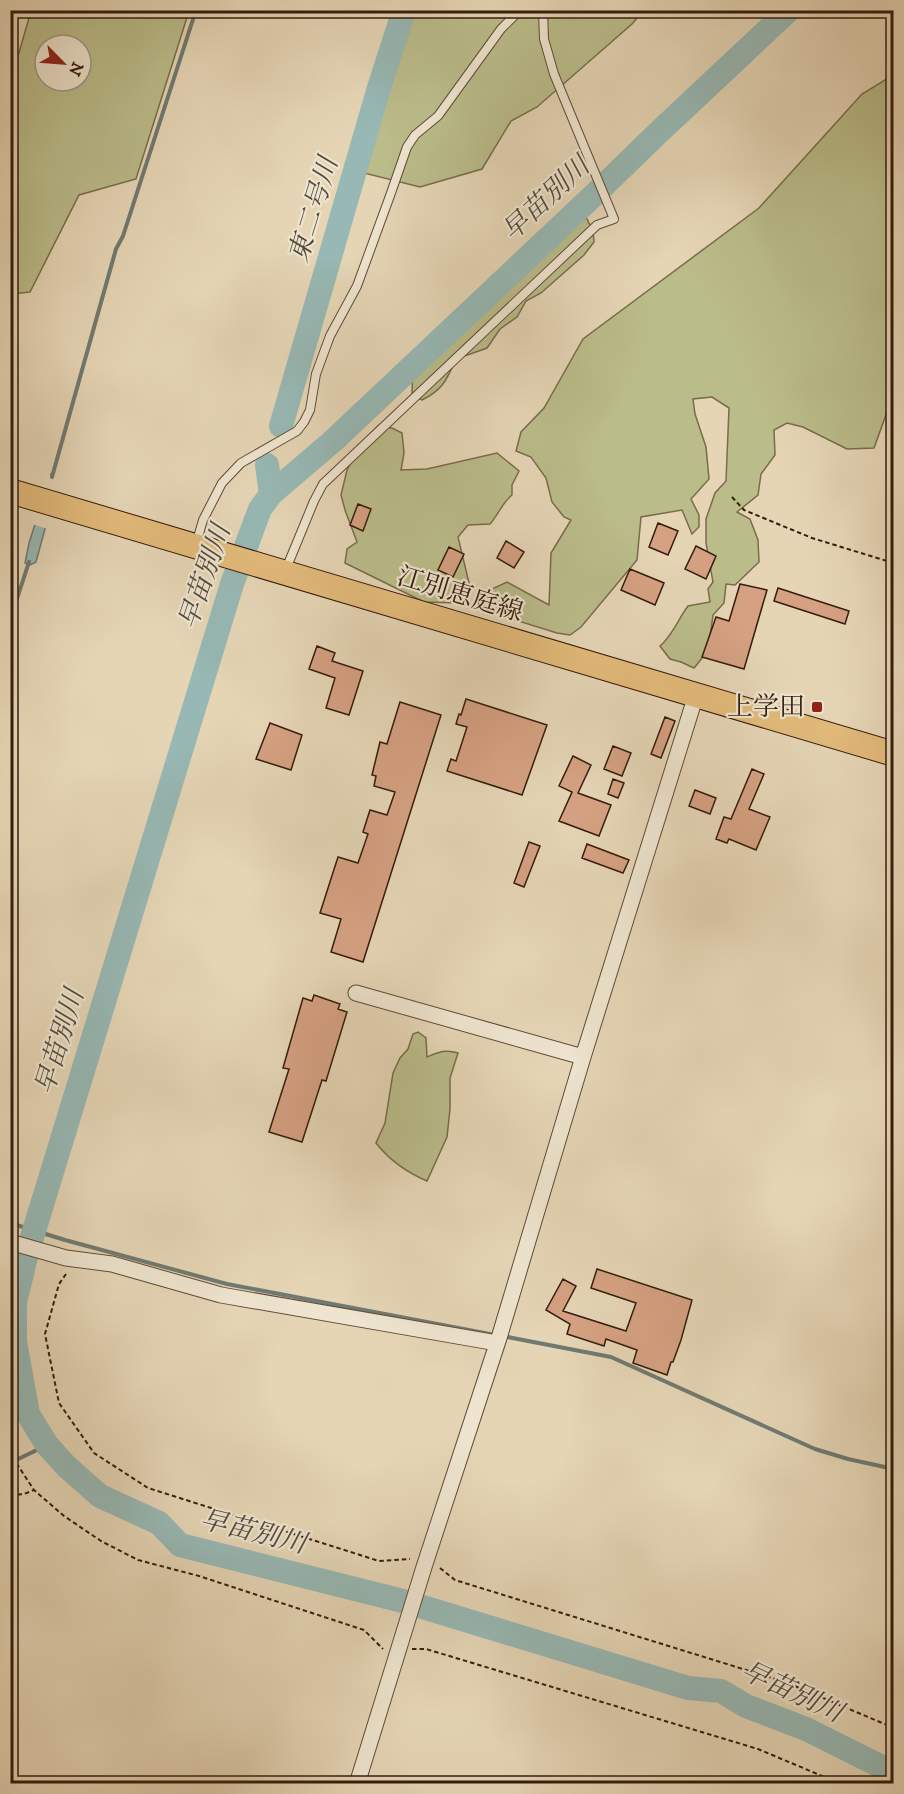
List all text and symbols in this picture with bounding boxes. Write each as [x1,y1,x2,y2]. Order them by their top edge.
north arrow [33,33,93,93]
text: N [64,59,88,79]
water label: 早苗別川 [495,148,599,248]
water label: 東二号川 [282,151,347,267]
water label: 早苗別川 [171,518,240,634]
street label: 江別恵庭線 [393,560,527,630]
place label: 上学田 [727,691,805,724]
marker: 上学田 [810,700,824,714]
water label: 早苗別川 [28,983,93,1099]
water label: 早苗別川 [196,1502,312,1562]
water label: 早苗別川 [736,1654,851,1731]

